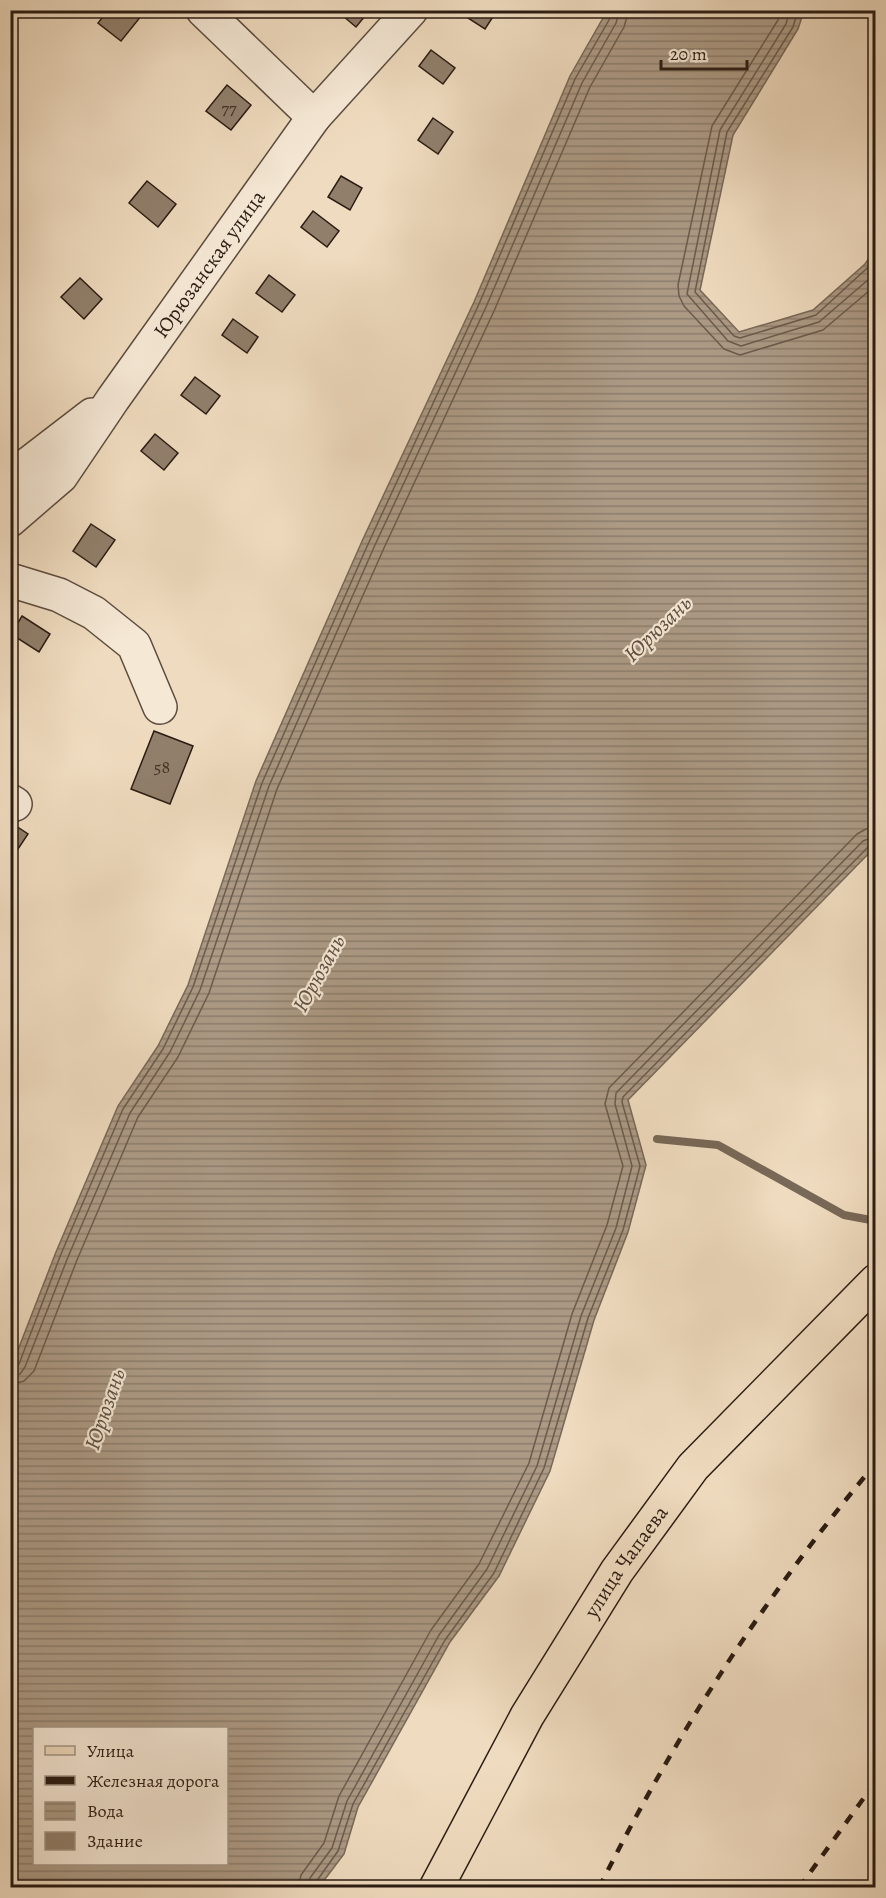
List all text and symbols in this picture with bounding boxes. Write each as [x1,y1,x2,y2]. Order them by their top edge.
scale bar [661,33,746,71]
text: 20 m [670,42,707,66]
house number: 77 [221,96,237,120]
street label: Юрюзанская улица [147,184,272,344]
water label: Юрюзань [617,589,698,669]
house number: 58 [154,755,170,779]
water label: Юрюзань [285,930,352,1017]
water label: Юрюзань [77,1365,133,1454]
street label: улица Чапаева [577,1500,675,1624]
legend [33,1727,228,1865]
text: Улица [87,1739,135,1763]
text: Железная дорога [87,1769,220,1793]
text: Вода [87,1799,125,1823]
text: Здание [87,1829,143,1853]

